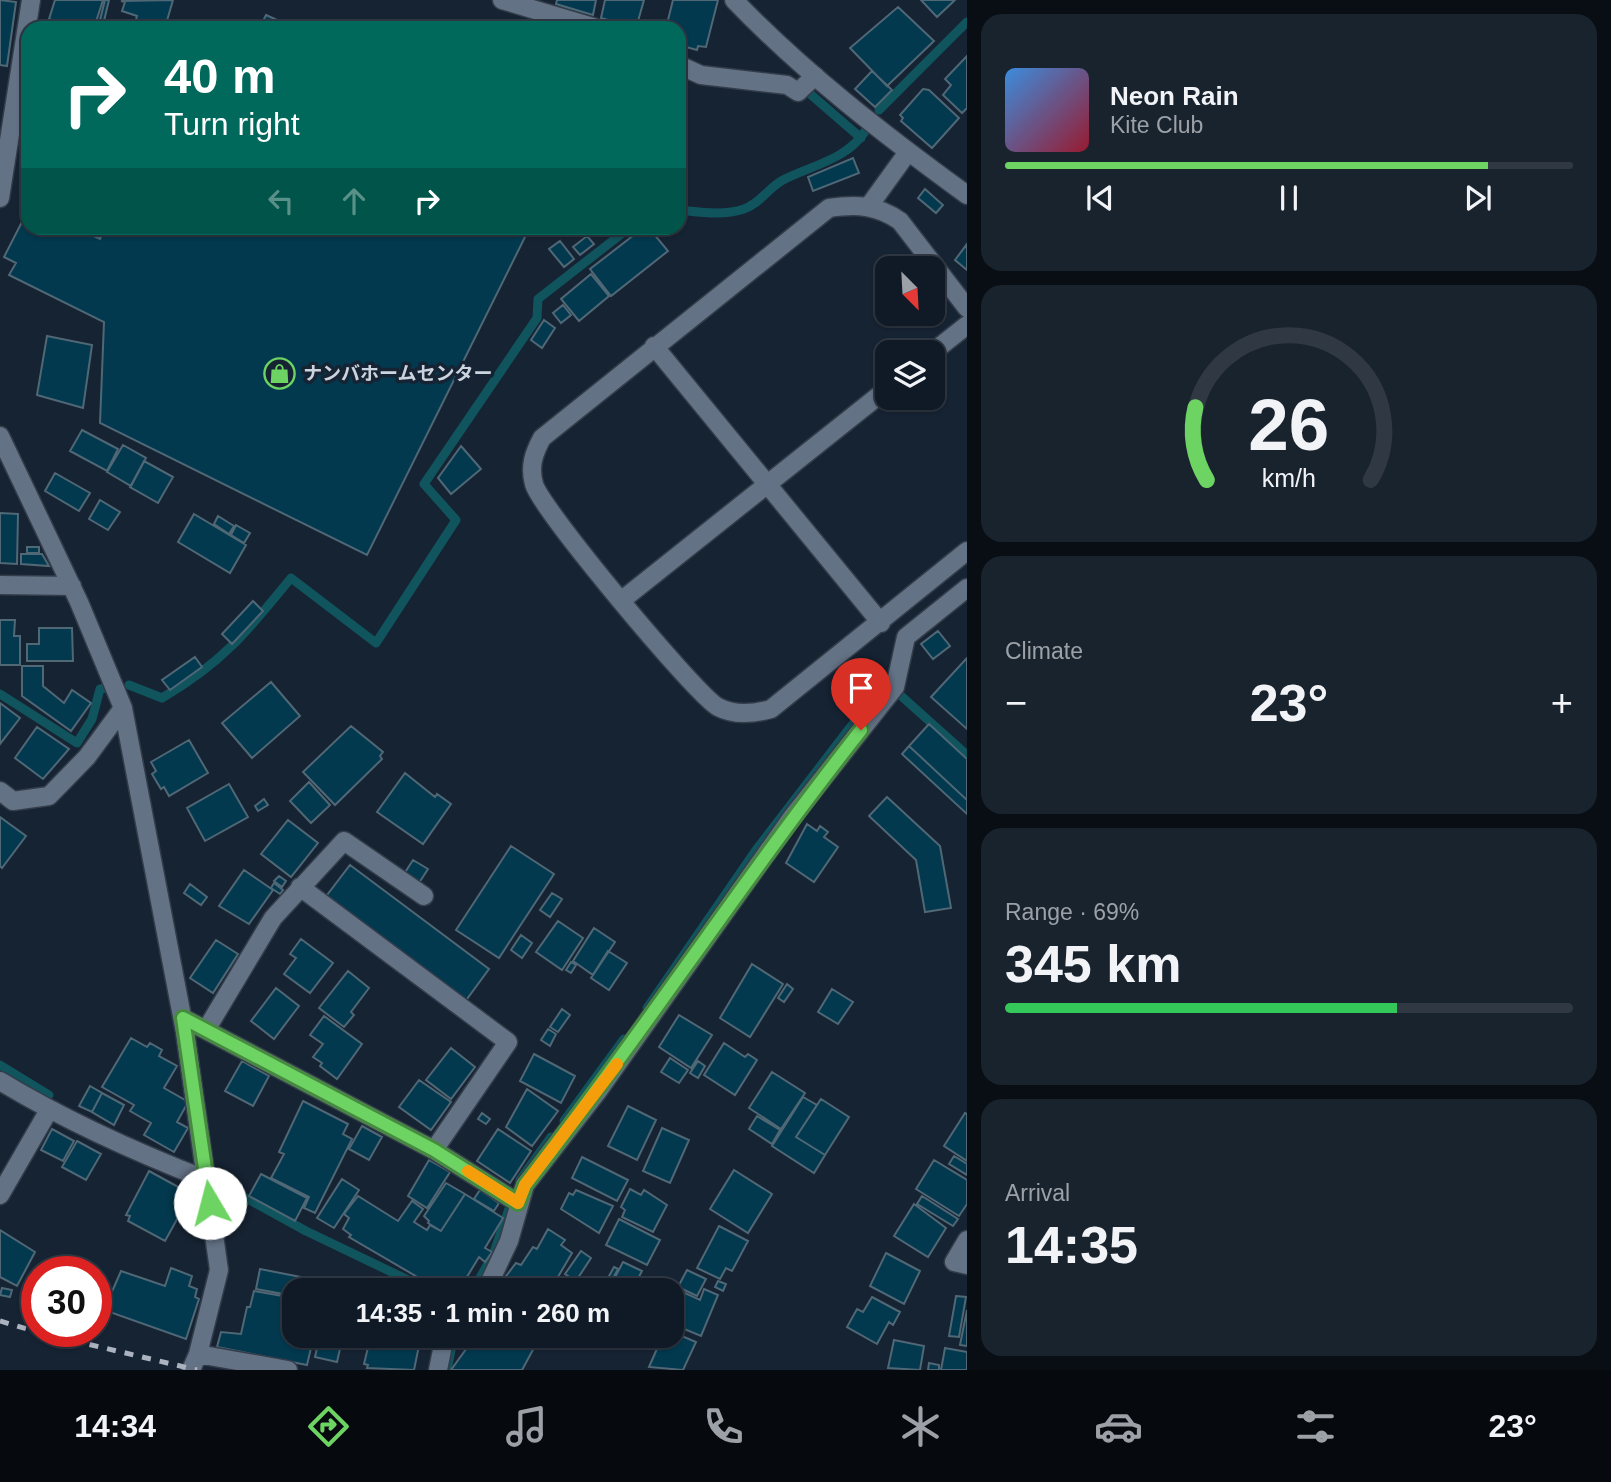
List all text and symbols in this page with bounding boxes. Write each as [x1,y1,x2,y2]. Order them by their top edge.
icon: right [49,49,140,140]
text: 40 m [164,49,276,103]
text: Neon Rain [1110,81,1239,111]
text: Turn right [164,106,300,142]
text: Kite Club [1110,112,1203,138]
icon: previous [1081,179,1119,217]
icon: pause [1270,179,1308,217]
icon: next [1459,179,1497,217]
icon: left [262,182,300,220]
icon: ahead [335,182,373,220]
icon: right [408,182,446,220]
north arrow [875,256,945,326]
map controls [875,256,945,410]
button: layers [875,340,945,410]
shop icon: ナンバホームセンター [263,356,297,390]
place label: ナンバホームセンター [303,363,492,384]
text: 26 [1249,384,1329,465]
text: km/h [1262,464,1316,492]
text: Climate [1005,638,1083,664]
pin [831,658,891,730]
icon: arrive [842,669,880,707]
text: 23° [1250,674,1328,732]
text: − [1005,682,1027,724]
text: + [1551,682,1573,724]
text: Range · 69% [1005,899,1139,925]
text: 345 km [1005,935,1181,993]
position arrow [173,1166,247,1240]
text: Arrival [1005,1180,1070,1206]
text: 14:35 [1005,1216,1138,1274]
speed limit sign: 30 [21,1256,112,1347]
text: 14:35 · 1 min · 260 m [356,1298,610,1328]
icon: directions [304,1402,353,1451]
icon: music [502,1402,551,1451]
icon: phone [699,1402,748,1451]
icon: climate [896,1402,945,1451]
icon: car [1094,1402,1143,1451]
icon: filters [1291,1402,1340,1451]
text: 14:34 [74,1408,156,1444]
text: 23° [1488,1408,1537,1444]

